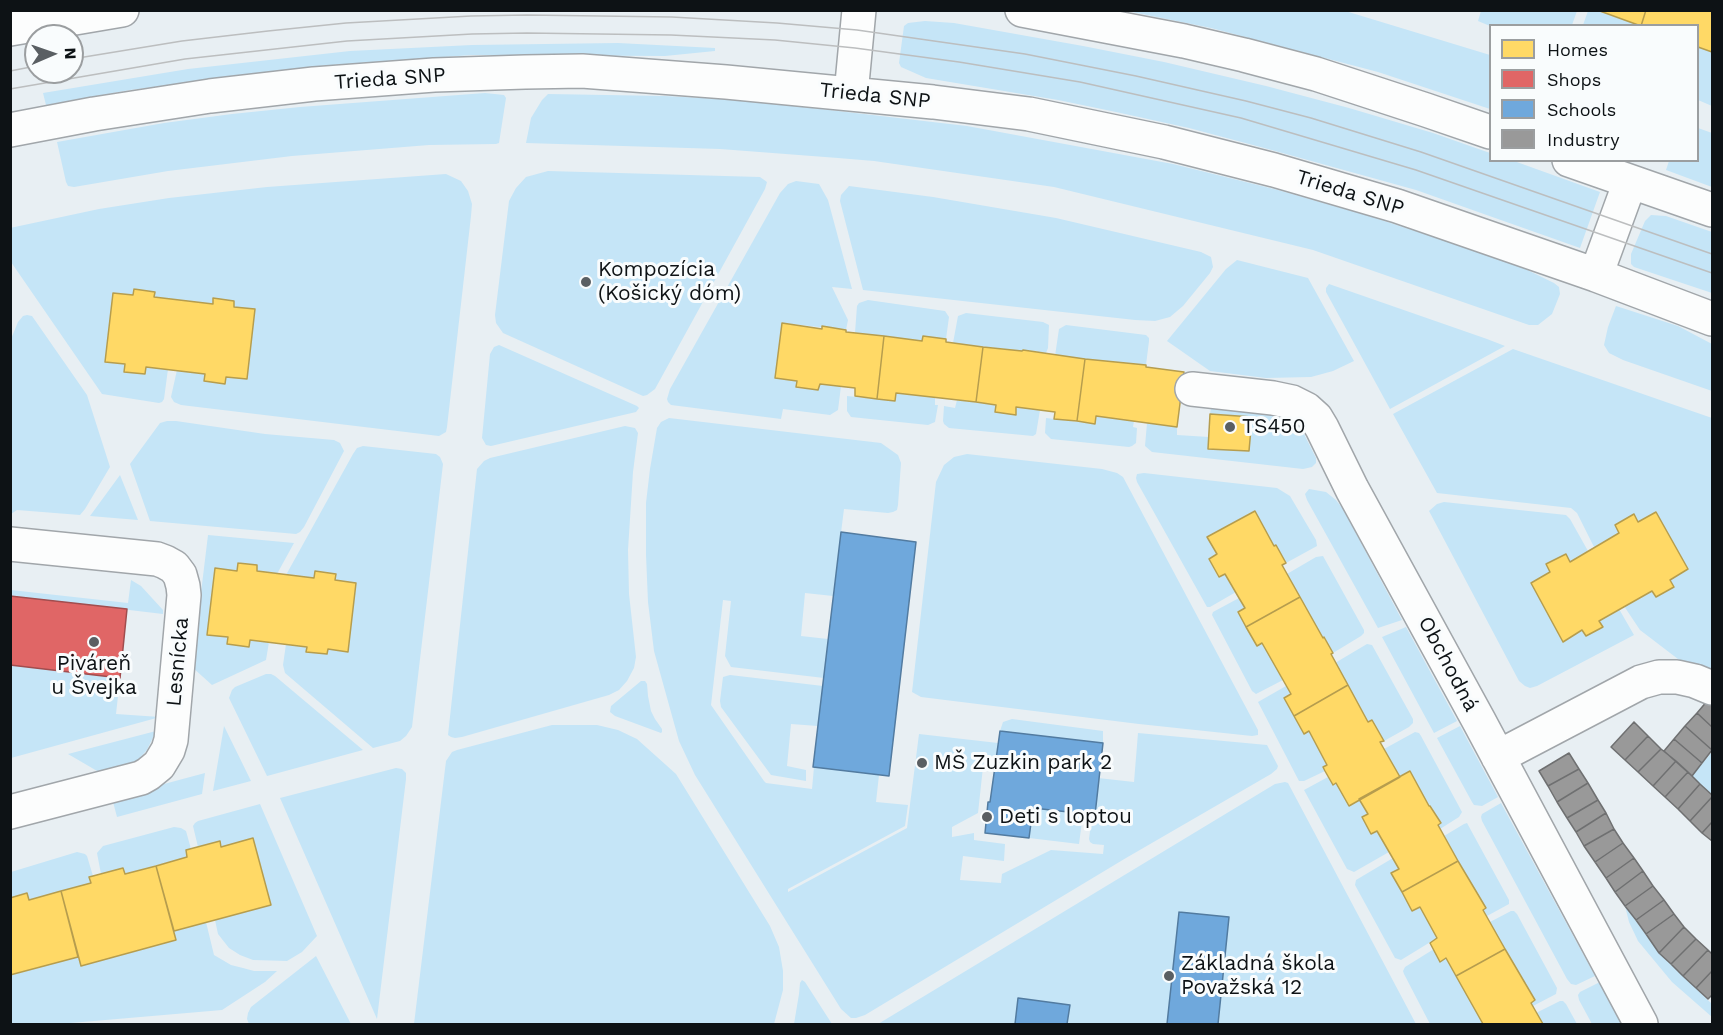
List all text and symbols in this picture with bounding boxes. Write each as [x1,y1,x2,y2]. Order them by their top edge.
north arrow [24,24,84,84]
legend [1489,24,1699,162]
text: Homes [1547,39,1608,60]
text: N [61,47,80,60]
street label: Trieda SNP [334,63,446,95]
text: Shops [1547,69,1601,90]
street label: Trieda SNP [818,78,932,114]
text: Schools [1547,99,1616,120]
text: Industry [1547,129,1619,150]
street label: Trieda SNP [1293,165,1407,221]
place label: Kompozícia (Košický dóm) [598,257,741,307]
marker: Kompozícia (Košický dóm) [579,275,593,289]
place label: TS450 [1242,414,1306,440]
marker: TS450 [1223,420,1237,434]
street label: Obchodná [1412,612,1484,716]
street label: Lesnícka [162,616,194,708]
marker: Piváreň u Švejka [87,635,101,649]
place label: Piváreň u Švejka [51,651,137,701]
place label: MŠ Zuzkin park 2 [934,750,1112,776]
marker: MŠ Zuzkin park 2 [915,756,929,770]
place label: Deti s loptou [999,804,1132,830]
marker: Deti s loptou [980,810,994,824]
place label: Základná škola Považská 12 [1181,951,1335,1001]
marker: Základná škola Považská 12 [1162,969,1176,983]

